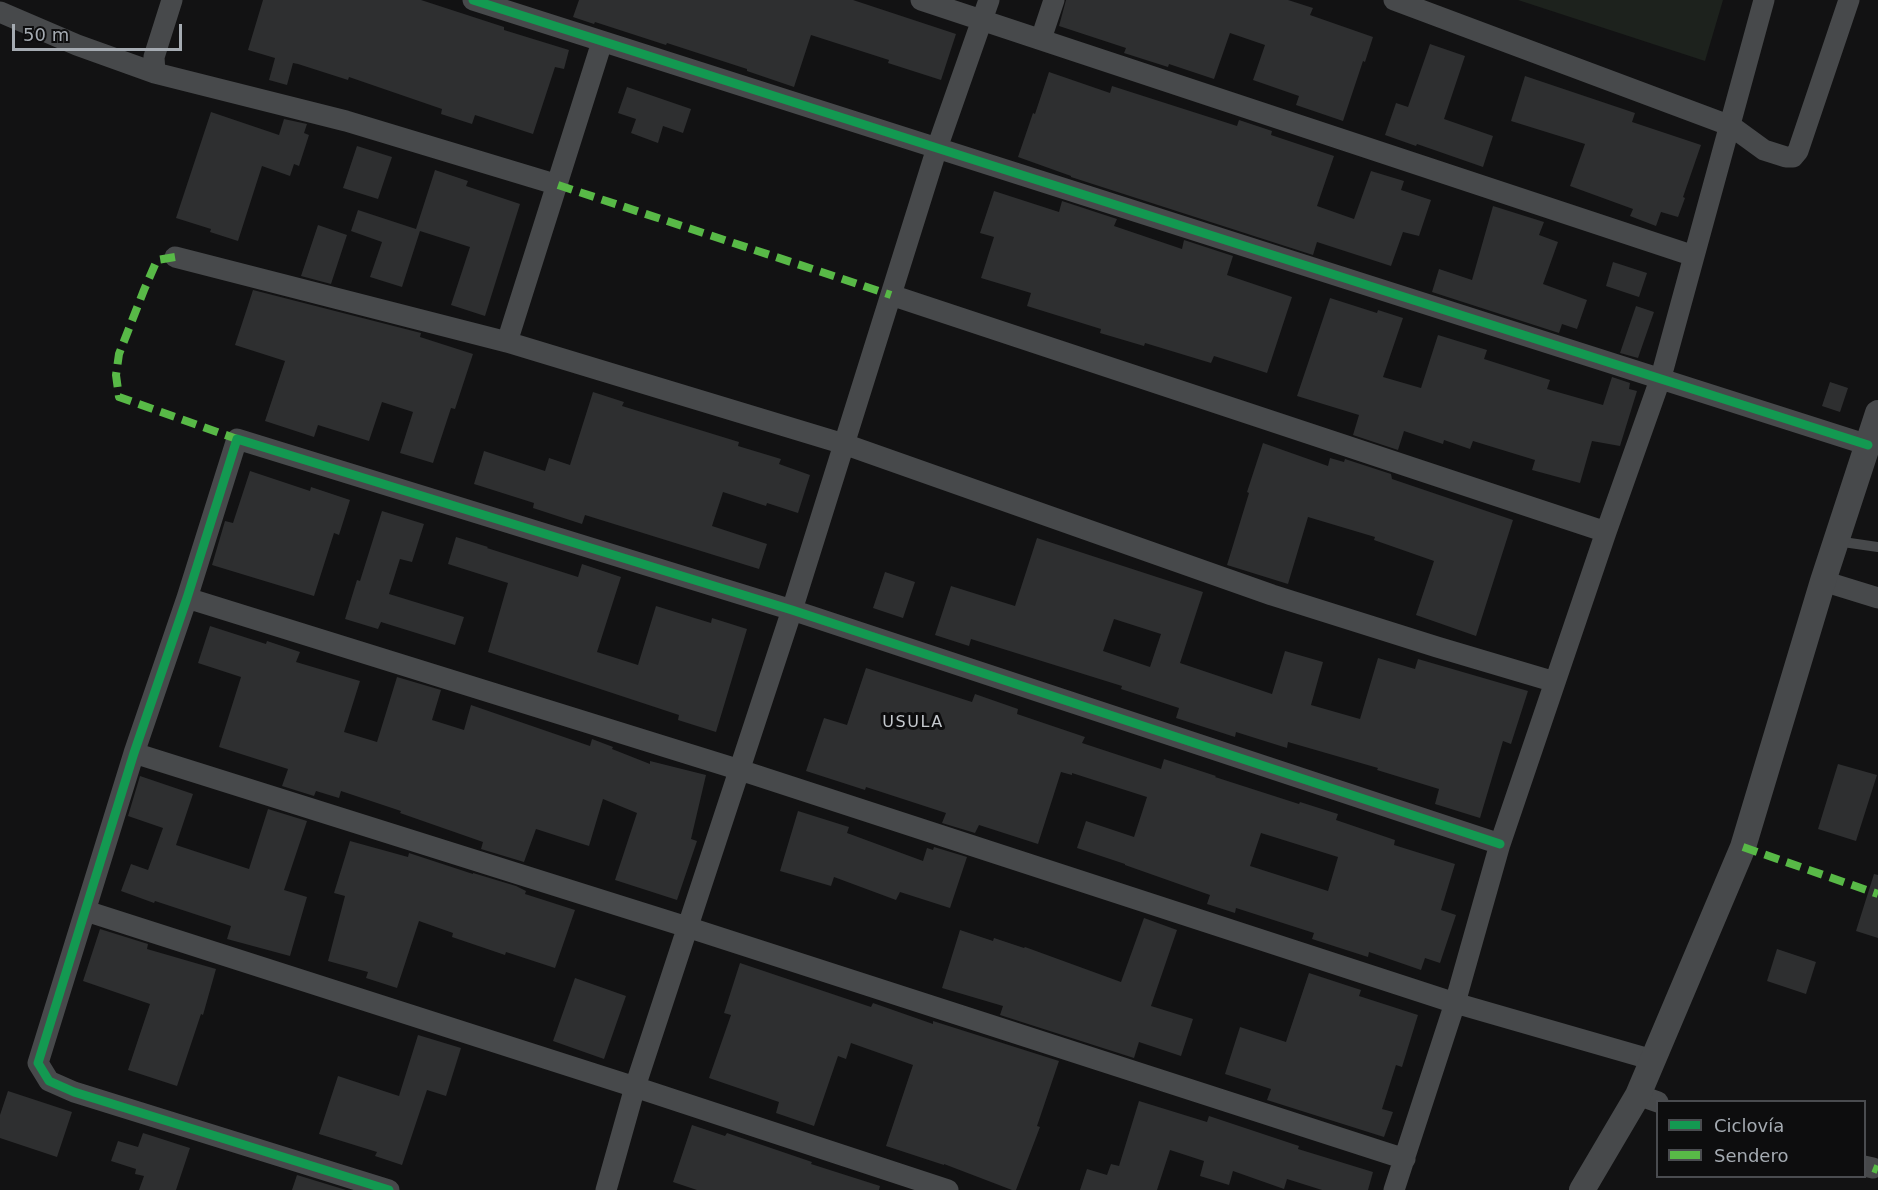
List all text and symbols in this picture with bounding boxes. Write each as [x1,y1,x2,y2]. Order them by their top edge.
scale bar [15,12,184,50]
text: 50 m [23,24,69,45]
district label: USULA [882,713,944,733]
legend [1656,1100,1866,1178]
text: Ciclovía [1714,1115,1784,1136]
text: Sendero [1714,1145,1788,1166]

